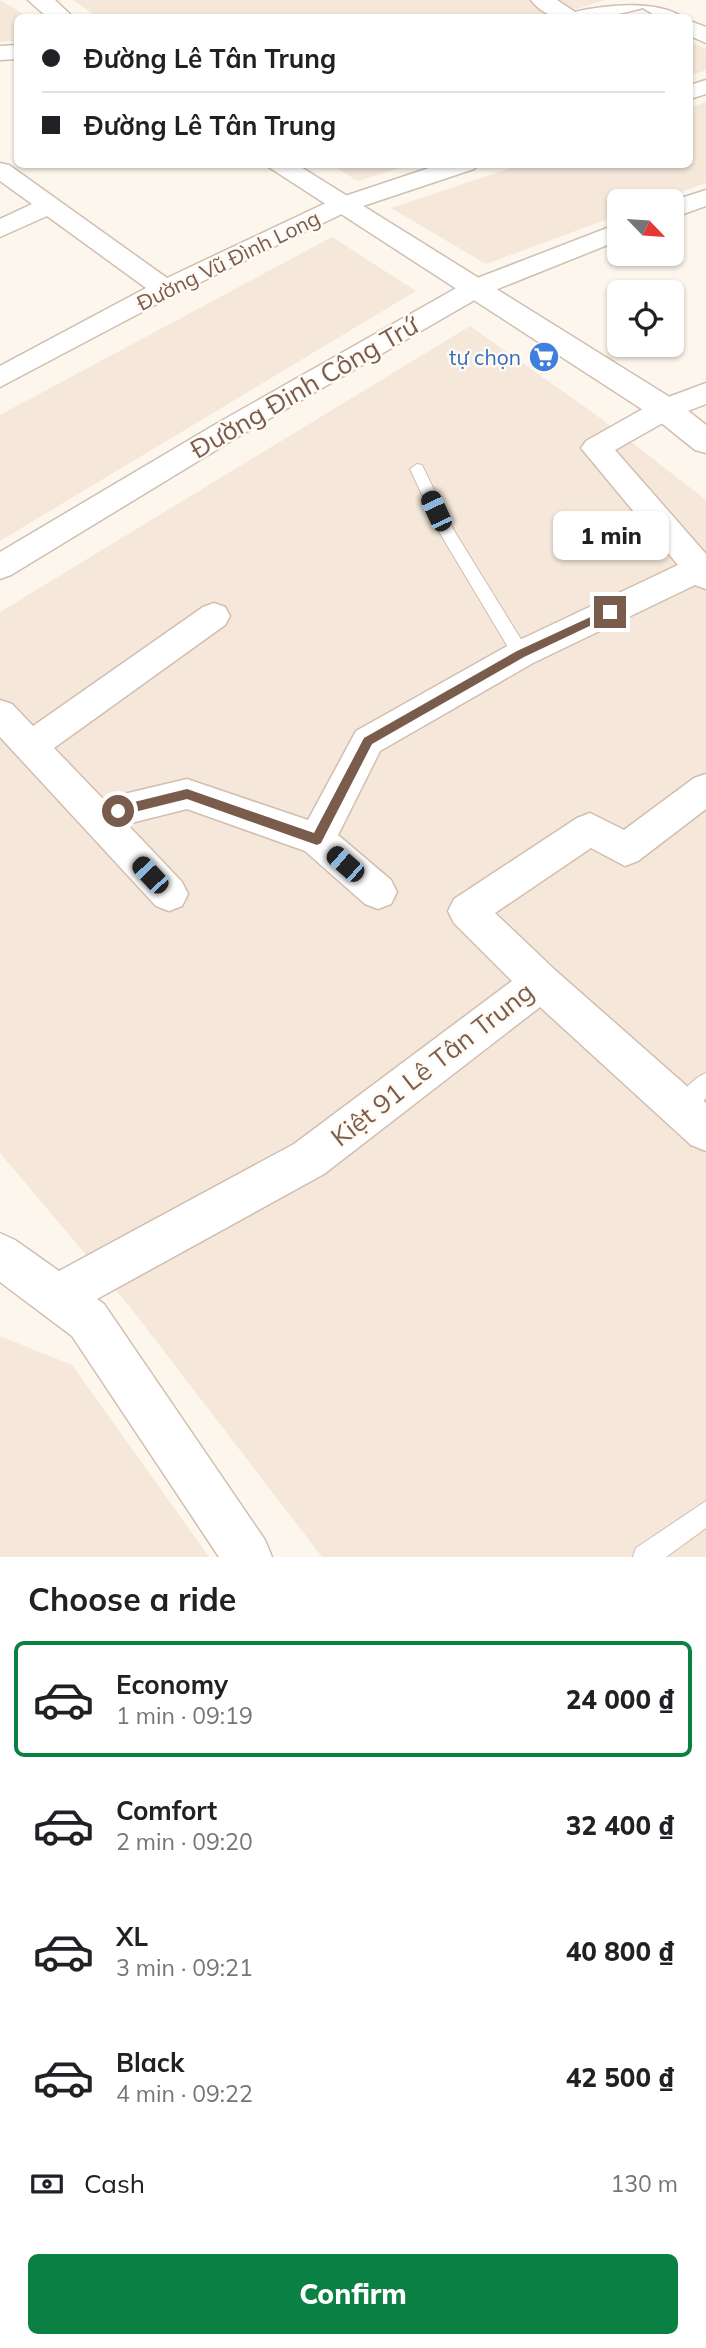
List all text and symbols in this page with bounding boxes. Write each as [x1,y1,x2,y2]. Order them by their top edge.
text: Đường Lê Tân Trung [84,42,336,75]
text: Đường Lê Tân Trung [84,109,336,142]
north arrow [607,189,684,266]
map controls [607,189,684,357]
street label: Đường Vũ Đình Long [132,204,324,316]
button: locate [607,280,684,357]
street label: Đường Đinh Công Trứ [184,308,425,466]
supermarket icon: tự chọn [527,340,561,374]
place label: tự chọn [449,344,521,370]
car [418,488,455,534]
callout: 1 min [552,510,668,560]
text: 1 min [580,521,642,550]
route end [594,596,626,628]
route start [102,795,134,827]
car [323,842,368,886]
car [128,852,173,898]
street label: Kiệt 91 Lê Tân Trung [324,975,540,1153]
text: Choose a ride [28,1579,236,1619]
icon: car [32,1668,95,1731]
text: Economy [116,1668,228,1701]
text: 24 000 ₫ [566,1683,674,1716]
text: 1 min · 09:19 [116,1701,253,1730]
icon: car [32,1794,95,1857]
text: Comfort [116,1794,217,1827]
text: 32 400 ₫ [566,1809,674,1842]
text: 2 min · 09:20 [116,1827,253,1856]
icon: car [32,1920,95,1983]
text: XL [116,1920,148,1953]
text: 40 800 ₫ [566,1935,674,1968]
text: 3 min · 09:21 [116,1953,253,1982]
icon: car [32,2046,95,2109]
text: Black [116,2046,184,2079]
text: 42 500 ₫ [566,2061,674,2094]
text: 4 min · 09:22 [116,2079,253,2108]
icon: cash [28,2165,66,2203]
text: Cash [84,2167,145,2200]
text: 130 m [610,2169,678,2198]
button: Confirm [28,2254,678,2334]

